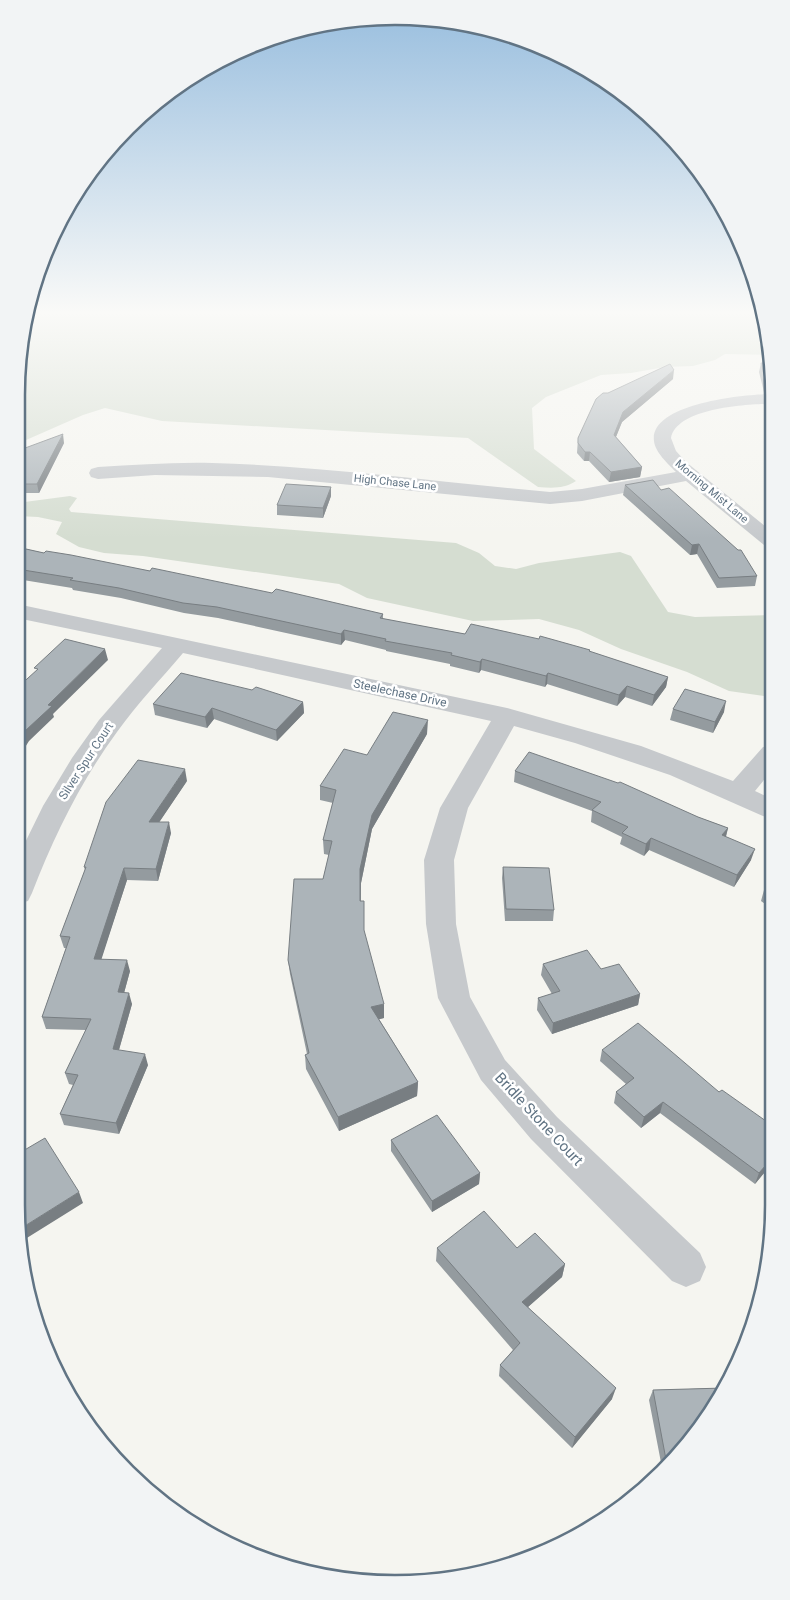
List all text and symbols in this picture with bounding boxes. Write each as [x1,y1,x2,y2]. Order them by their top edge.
street label: Morning Mist Lane [672,457,751,526]
street label: High Chase Lane [353,472,437,493]
street label: Steelechase Drive [352,676,448,710]
street label: Silver Spur Court [56,720,116,802]
street label: Bridle Stone Court [491,1069,587,1169]

